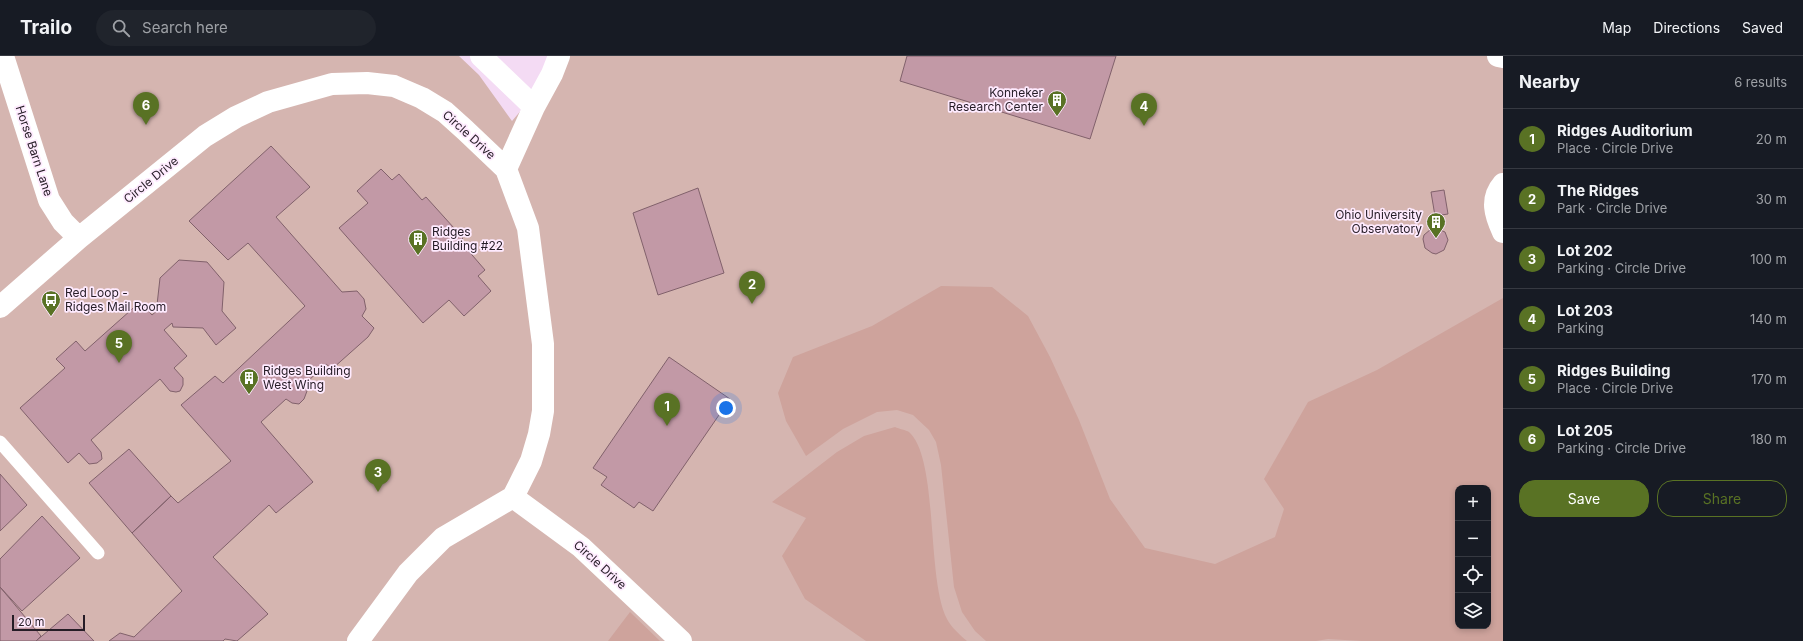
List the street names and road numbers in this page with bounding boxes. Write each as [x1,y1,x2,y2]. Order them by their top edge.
street label: Horse Barn Lane [13,103,56,198]
street label: Circle Drive [440,107,499,162]
street label: Circle Drive [120,153,181,206]
street label: Circle Drive [571,537,630,592]

